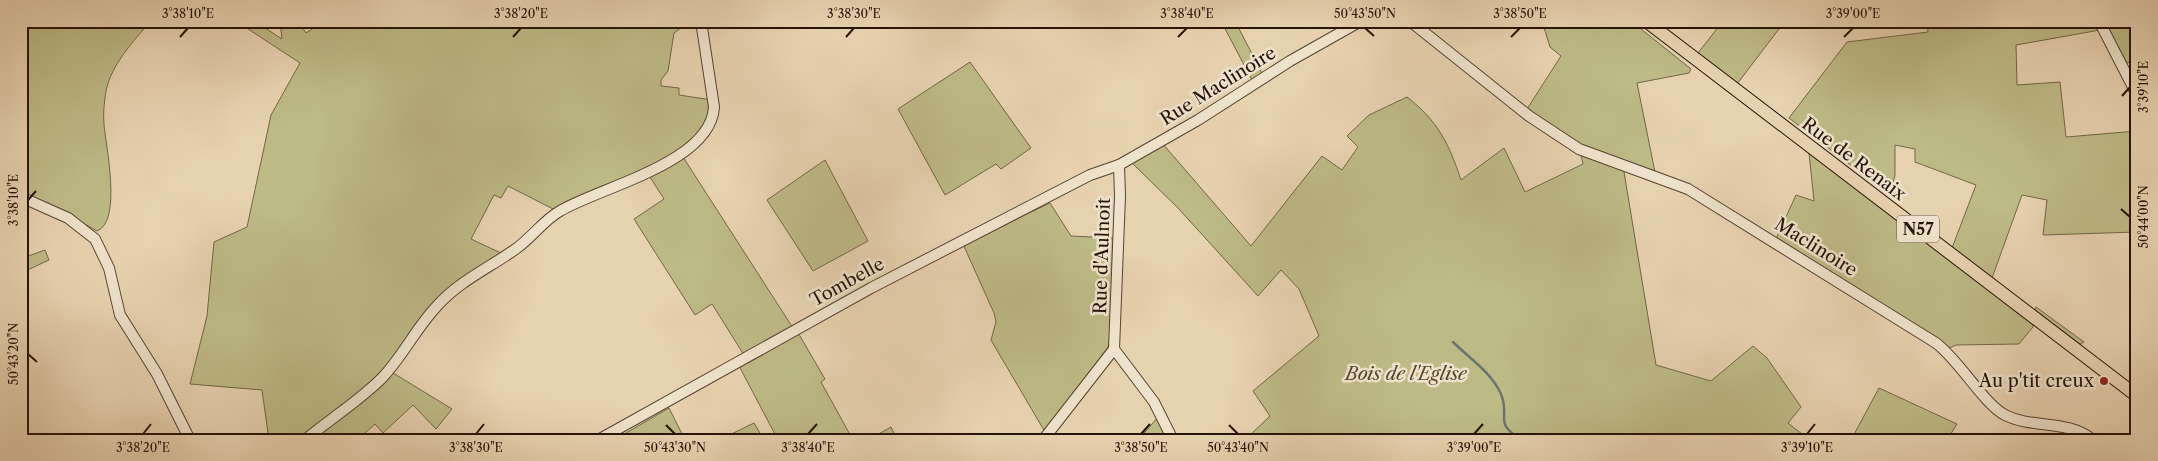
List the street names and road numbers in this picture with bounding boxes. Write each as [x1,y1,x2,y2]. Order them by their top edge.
street label: Rue Maclinoire [1156,42,1280,130]
street label: Rue de Renaix [1798,113,1911,206]
street label: Rue d'Aulnoit [1089,197,1115,315]
street label: Maclinoire [1771,213,1861,281]
road number: N57 [1897,215,1939,242]
street label: Tombelle [806,253,888,311]

